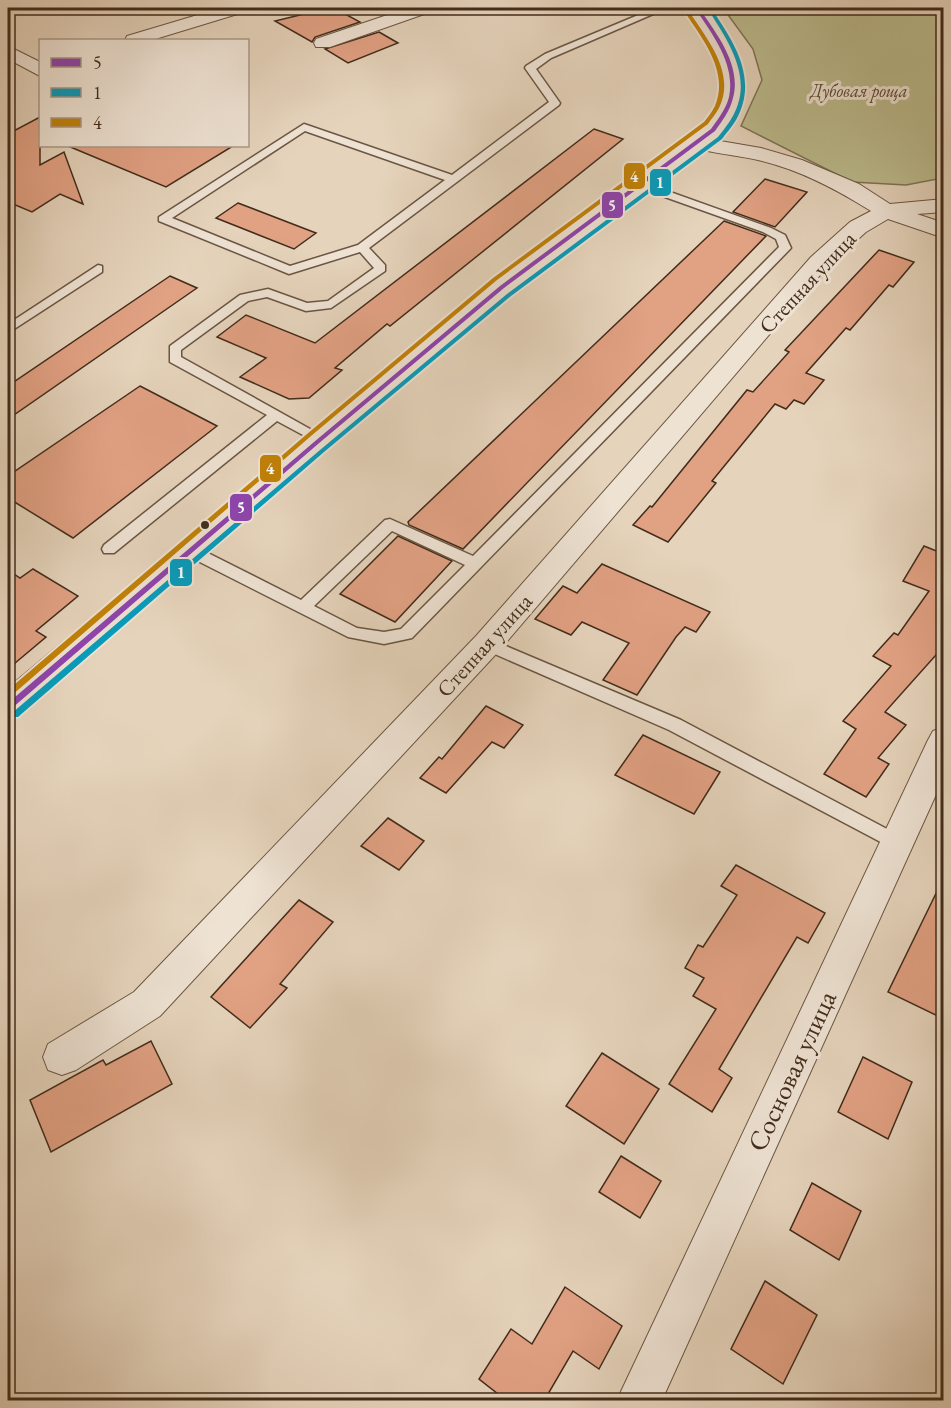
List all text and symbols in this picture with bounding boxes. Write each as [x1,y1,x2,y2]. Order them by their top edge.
legend [39,39,249,147]
text: 5 [93,51,102,74]
park label: Дубовая роща [808,79,908,103]
text: 1 [93,81,102,104]
text: 4 [93,111,102,134]
line badge: 4 [623,162,646,190]
text: 4 [630,166,639,187]
line badge: 1 [649,168,672,197]
text: 1 [656,172,664,193]
line badge: 5 [601,191,624,219]
text: 5 [608,195,616,216]
street label: Степная улица [752,225,862,340]
line badge: 4 [259,454,282,483]
text: 4 [266,458,275,479]
line badge: 5 [229,493,253,522]
text: 5 [237,497,245,518]
unlabelled marker [199,519,211,531]
line badge: 1 [169,558,193,587]
text: 1 [177,562,185,583]
street label: Степная улица [430,587,539,703]
street label: Сосновая улица [739,985,844,1157]

